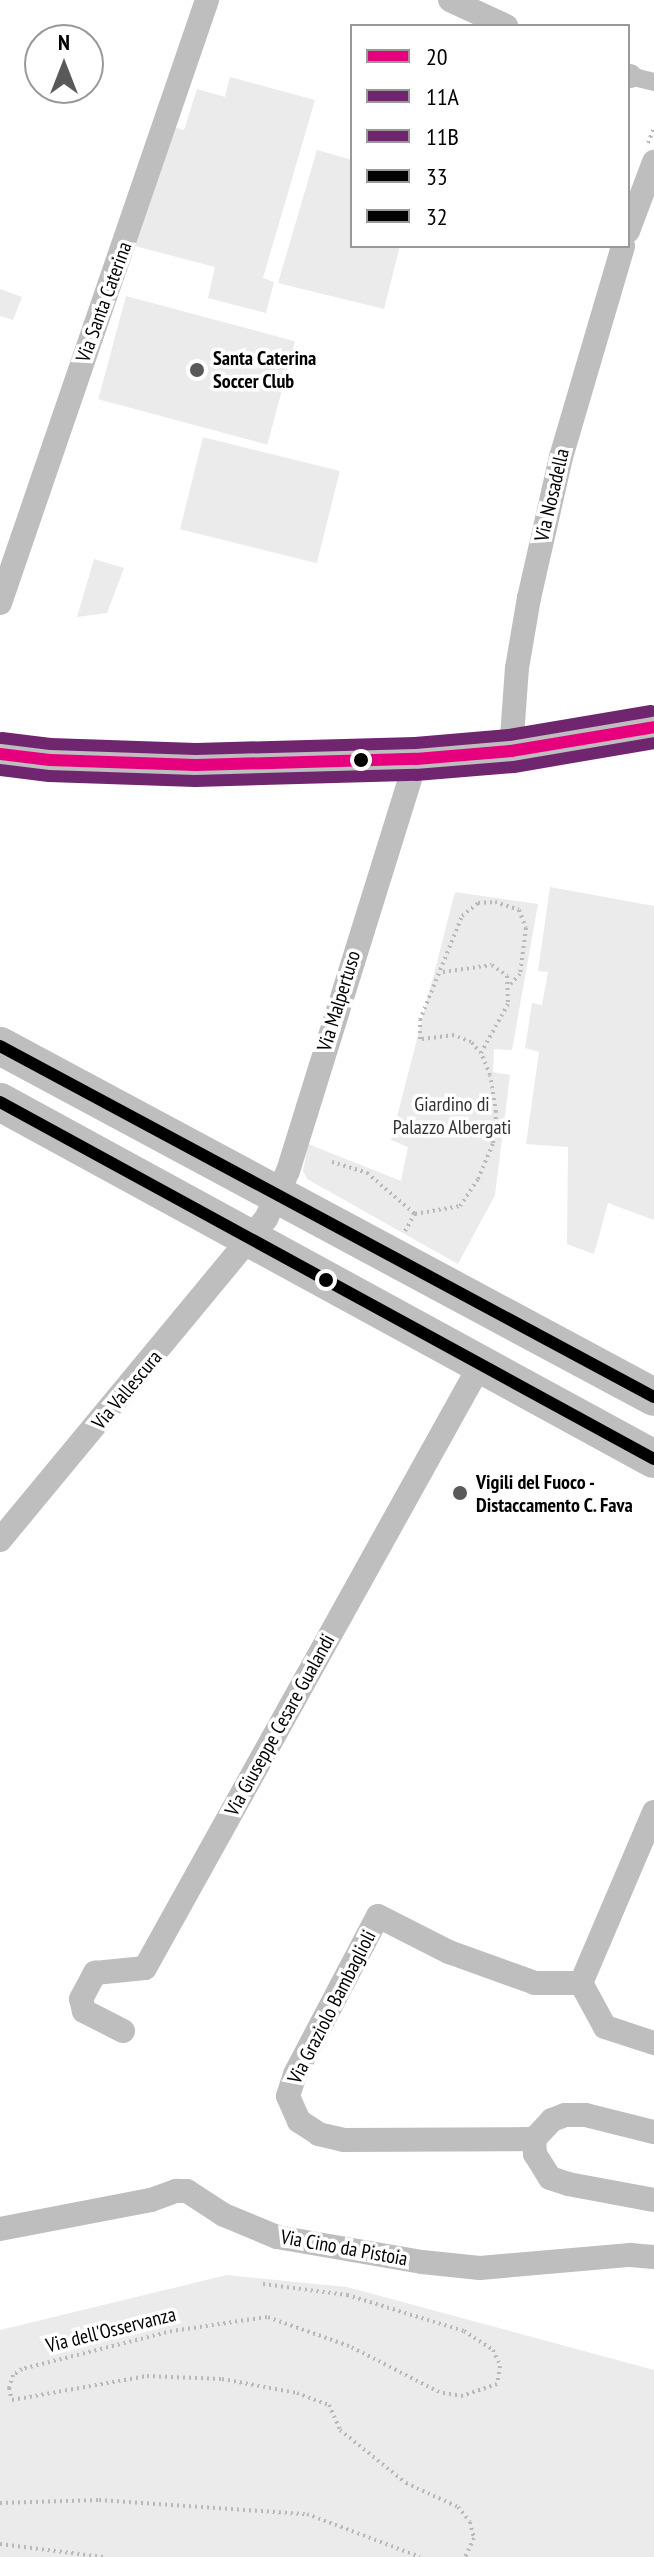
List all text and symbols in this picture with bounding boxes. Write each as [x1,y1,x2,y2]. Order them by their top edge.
north arrow [24,24,104,104]
legend [350,24,630,248]
text: N [58,28,70,56]
text: 20 [426,41,448,72]
text: 11A [426,81,459,112]
text: 11B [426,121,459,152]
text: 33 [426,161,448,192]
text: 32 [426,201,448,232]
street label: Via Santa Caterina [71,239,137,365]
place label: Santa Caterina Soccer Club [213,346,316,393]
marker: Santa Caterina Soccer Club [188,361,206,379]
street label: Via Nosadella [530,446,574,544]
unlabelled marker [353,752,369,768]
street label: Via Malpertuso [312,948,366,1054]
park label: Giardino di Palazzo Albergati [392,1092,512,1139]
unlabelled marker [318,1272,334,1288]
street label: Via Vallescura [87,1346,167,1434]
place label: Vigili del Fuoco - Distaccamento C. Fava [476,1470,634,1517]
marker: Vigili del Fuoco - Distaccamento C. Fava [451,1484,469,1502]
street label: Via Giuseppe Cesare Gualandi [220,1630,340,1820]
street label: Via Graziolo Bambaglioli [283,1926,381,2088]
street label: Via Cino da Pistoia [279,2225,409,2271]
street label: Via dell'Osservanza [44,2302,178,2358]

